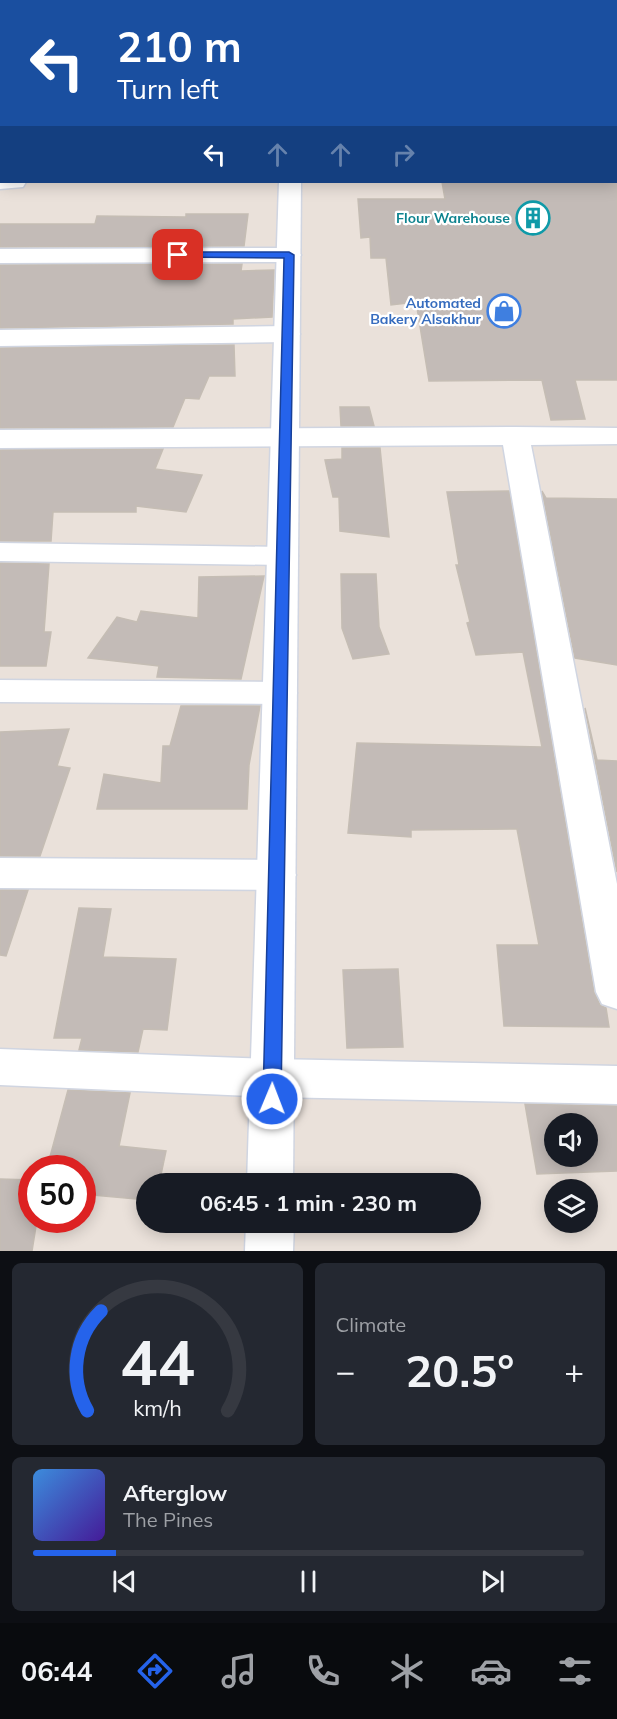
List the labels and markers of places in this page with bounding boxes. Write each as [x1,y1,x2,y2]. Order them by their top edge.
building icon: Flour Warehouse [515,200,551,236]
place label: Flour Warehouse [396,209,510,227]
pin [152,229,203,280]
shop icon: Automated Bakery Alsakhur [486,293,522,329]
place label: Automated Bakery Alsakhur [370,294,481,328]

